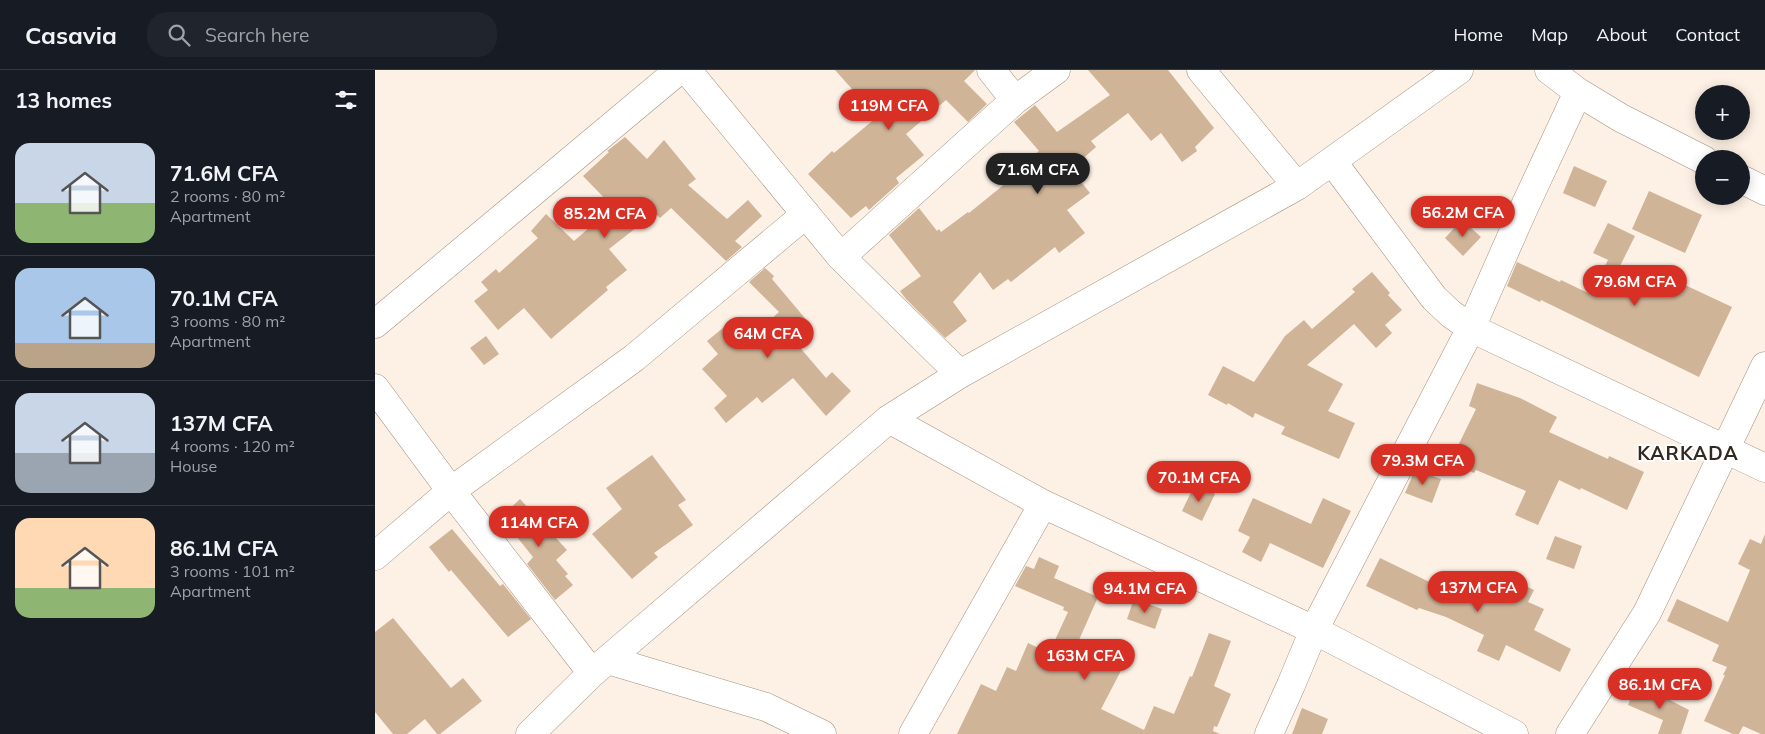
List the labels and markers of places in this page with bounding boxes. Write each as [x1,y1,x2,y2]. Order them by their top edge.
pin: 119M CFA [837,88,941,131]
pin: 71.6M CFA [981,152,1095,195]
pin: 85.2M CFA [548,196,662,239]
pin: 56.2M CFA [1406,196,1520,238]
pin: 79.6M CFA [1578,264,1692,307]
pin: 64M CFA [722,316,814,359]
pin: 79.3M CFA [1366,444,1480,486]
pin: 70.1M CFA [1142,460,1256,503]
pin: 114M CFA [487,506,591,548]
pin: 137M CFA [1426,570,1530,613]
pin: 94.1M CFA [1088,572,1202,614]
pin: 163M CFA [1033,638,1137,681]
pin: 86.1M CFA [1603,668,1717,710]

